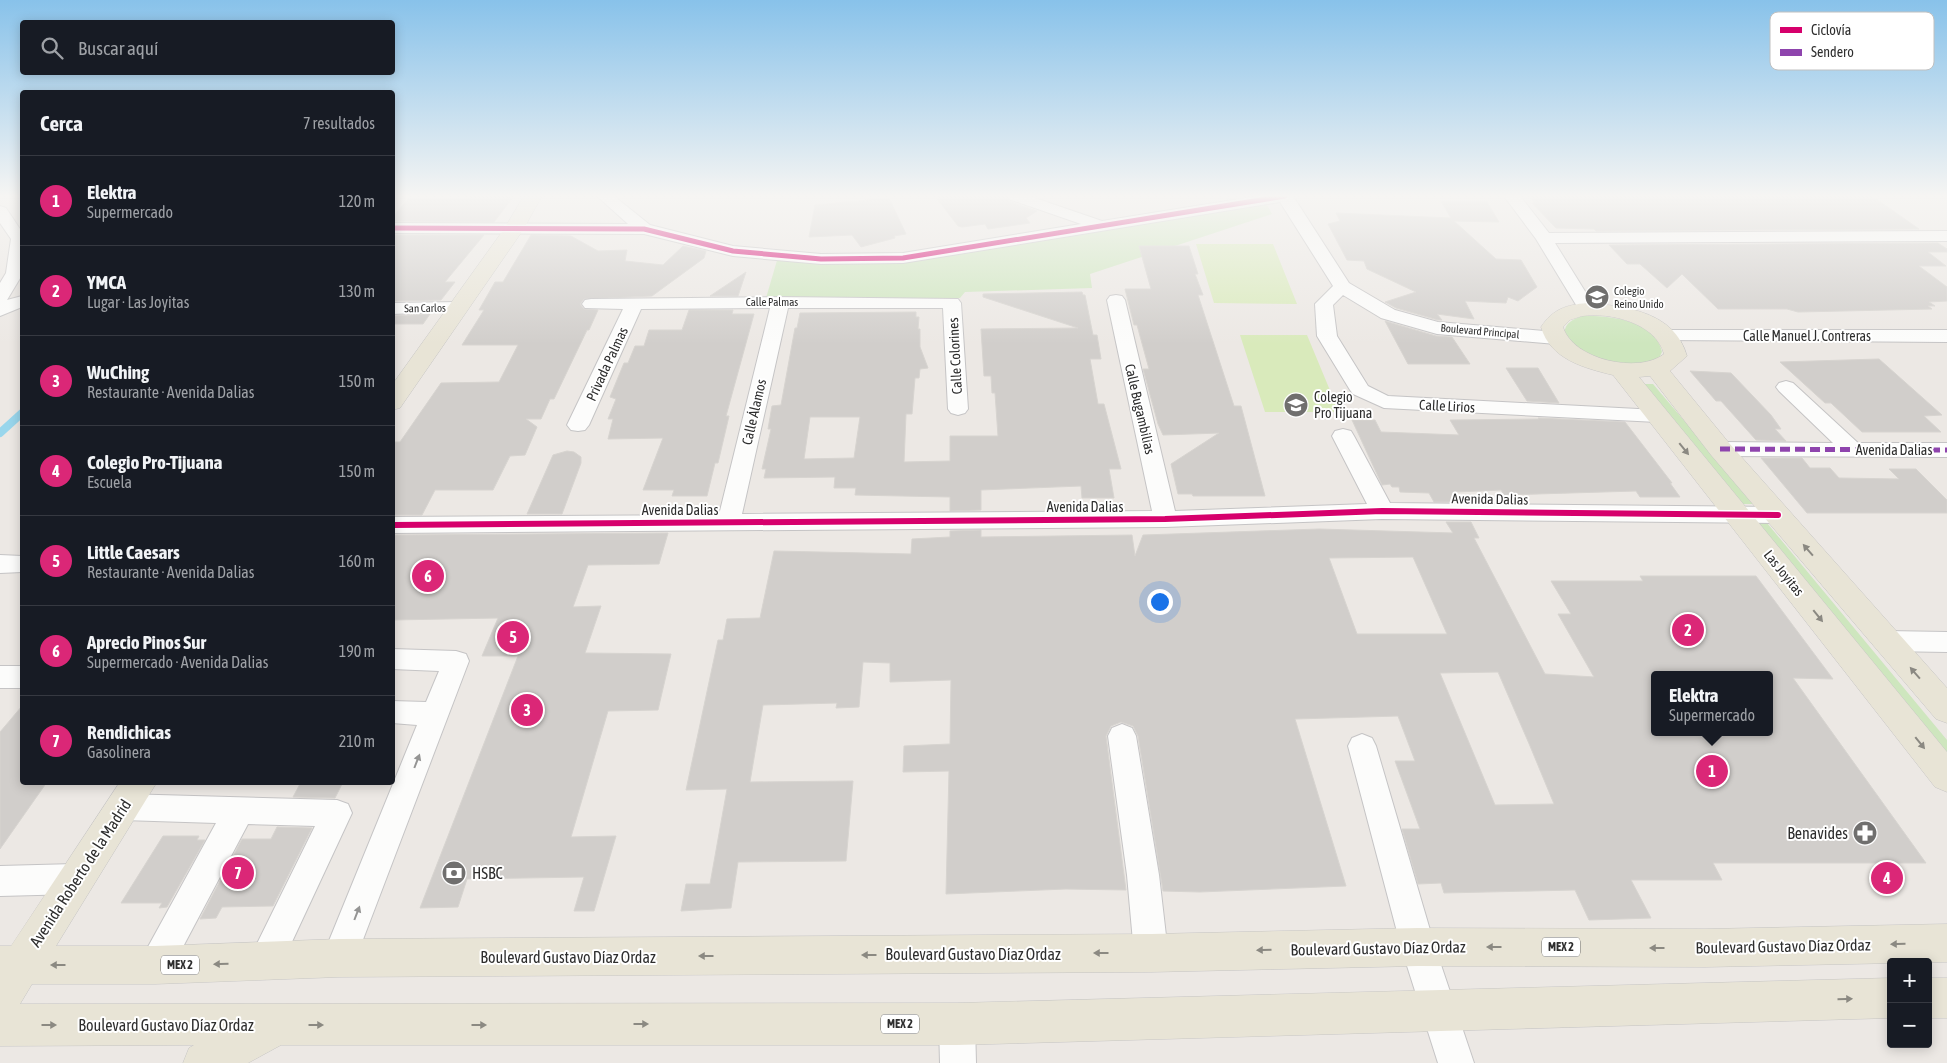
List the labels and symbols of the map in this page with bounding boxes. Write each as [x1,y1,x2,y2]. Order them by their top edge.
legend [1770,12,1934,70]
text: Ciclovía [1811,22,1851,38]
text: Sendero [1811,44,1854,60]
school or university icon: Colegio Reino Unido [1584,284,1610,310]
place label: Colegio Reino Unido [1614,285,1664,310]
street label: Calle Palmas [746,296,798,308]
street label: San Carlos [404,302,446,314]
street label: Calle Colorines [945,317,965,395]
street label: Boulevard Principal [1440,322,1520,340]
street label: Privada Palmas [583,324,631,404]
street label: Calle Manuel J. Contreras [1743,328,1871,344]
street label: Calle Bugambilias [1122,362,1158,456]
street label: Calle Álamos [739,377,769,446]
place label: Colegio Pro Tijuana [1314,389,1372,421]
school or university icon: Colegio Pro Tijuana [1283,392,1309,418]
street label: Calle Lirios [1419,397,1475,415]
one-way arrow [1678,442,1689,455]
street label: Avenida Dalias [1856,442,1932,458]
street label: Avenida Dalias [1452,490,1529,508]
street label: Avenida Dalias [1047,499,1123,515]
street label: Avenida Dalias [642,502,718,518]
one-way arrow [1803,544,1814,557]
street label: Las Joyitas [1761,547,1807,599]
pin: 6 [412,557,444,595]
your location [1147,589,1173,615]
one-way arrow [1813,610,1824,623]
pin: 2 [1672,611,1704,649]
pin: 5 [497,618,529,656]
one-way arrow [1909,667,1921,679]
pin: 3 [511,691,543,729]
one-way arrow [1915,736,1926,749]
pin: 1 [1696,752,1728,790]
one-way arrow [413,754,421,769]
street label: Avenida Roberto de la Madrid [26,796,134,950]
pharmacy icon: Benavides [1852,820,1878,846]
place label: Benavides [1787,824,1848,842]
pin: 7 [222,854,254,892]
pin: 4 [1871,859,1903,897]
bank icon: HSBC [441,860,467,886]
place label: HSBC [472,864,503,882]
one-way arrow [354,905,361,920]
street label: Boulevard Gustavo Díaz Ordaz [1695,935,1871,957]
street label: Boulevard Gustavo Díaz Ordaz [1290,937,1466,959]
road number: MEX 2 [1542,938,1580,956]
one-way arrow [1890,940,1906,948]
one-way arrow [1486,943,1502,951]
one-way arrow [1648,944,1664,952]
street label: Boulevard Gustavo Díaz Ordaz [885,945,1061,963]
one-way arrow [1256,946,1272,954]
street label: Boulevard Gustavo Díaz Ordaz [480,948,656,966]
one-way arrow [1093,949,1109,957]
one-way arrow [861,951,877,959]
one-way arrow [698,952,714,960]
road number: MEX 2 [161,956,199,974]
one-way arrow [213,960,229,968]
one-way arrow [50,961,66,969]
one-way arrow [1837,995,1853,1003]
road number: MEX 2 [881,1014,919,1034]
street label: Boulevard Gustavo Díaz Ordaz [78,1016,254,1034]
one-way arrow [633,1020,649,1028]
one-way arrow [41,1021,57,1029]
one-way arrow [308,1021,324,1029]
one-way arrow [471,1021,487,1029]

